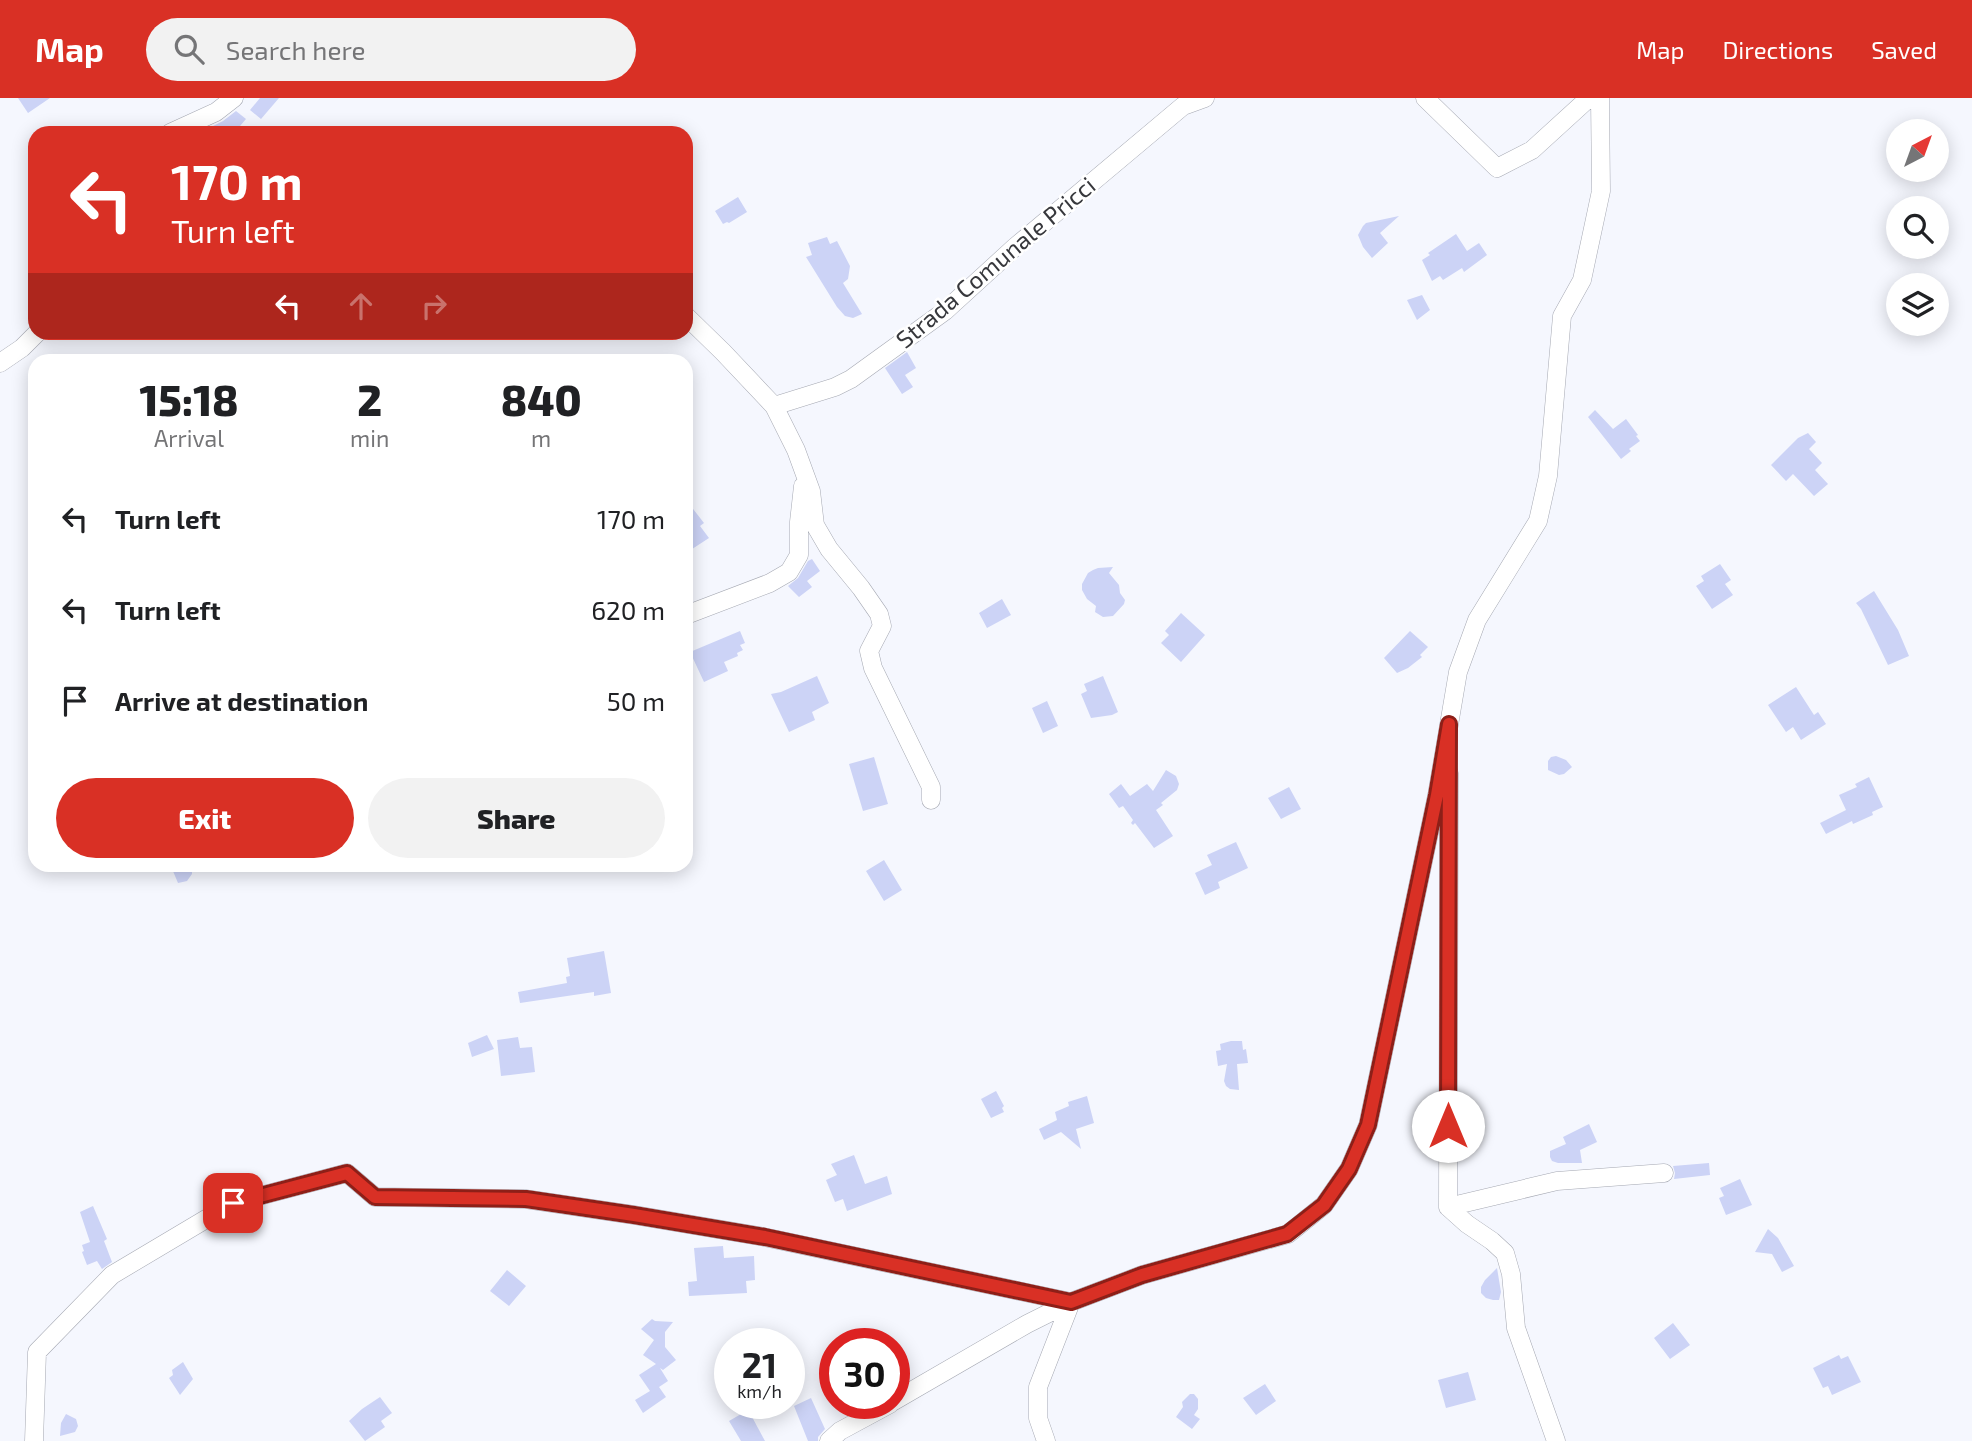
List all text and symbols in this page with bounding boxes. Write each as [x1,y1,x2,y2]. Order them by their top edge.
search box [146,18,636,81]
text: Map [35,29,104,69]
icon: search [170,30,208,68]
text: Search here [226,34,365,65]
text: Map [1636,35,1684,64]
text: Directions [1722,35,1833,64]
text: Saved [1871,35,1937,64]
north arrow [1886,119,1950,182]
map controls [1886,119,1949,336]
text: 170 m [171,151,303,210]
icon: left [56,154,147,245]
street label: Strada Comunale Pricci [890,170,1101,354]
button: search [1886,196,1949,259]
text: Turn left [171,211,295,249]
button: layers [1886,273,1949,336]
icon: left [269,287,307,325]
icon: ahead [342,287,380,325]
icon: right [415,287,453,325]
text: 15:18 [139,374,239,424]
text: 2 [357,374,382,424]
text: 840 [501,374,582,424]
text: Arrival [154,424,224,452]
text: min [350,424,389,452]
text: m [531,424,551,452]
icon: left [56,500,94,538]
text: Turn left [115,503,221,534]
text: 170 m [597,503,665,534]
icon: left [56,591,94,629]
text: Turn left [115,594,221,625]
text: 620 m [591,594,665,625]
icon: arrive [56,682,94,720]
text: Arrive at destination [115,685,368,716]
text: 50 m [607,685,665,716]
button: Exit [56,778,354,858]
button: Share [368,778,665,858]
position arrow [1411,1089,1485,1163]
pin [203,1173,263,1233]
icon: arrive [214,1184,252,1222]
speed limit sign: 30 [819,1328,910,1419]
text: 21 [742,1343,777,1385]
text: km/h [737,1380,782,1402]

